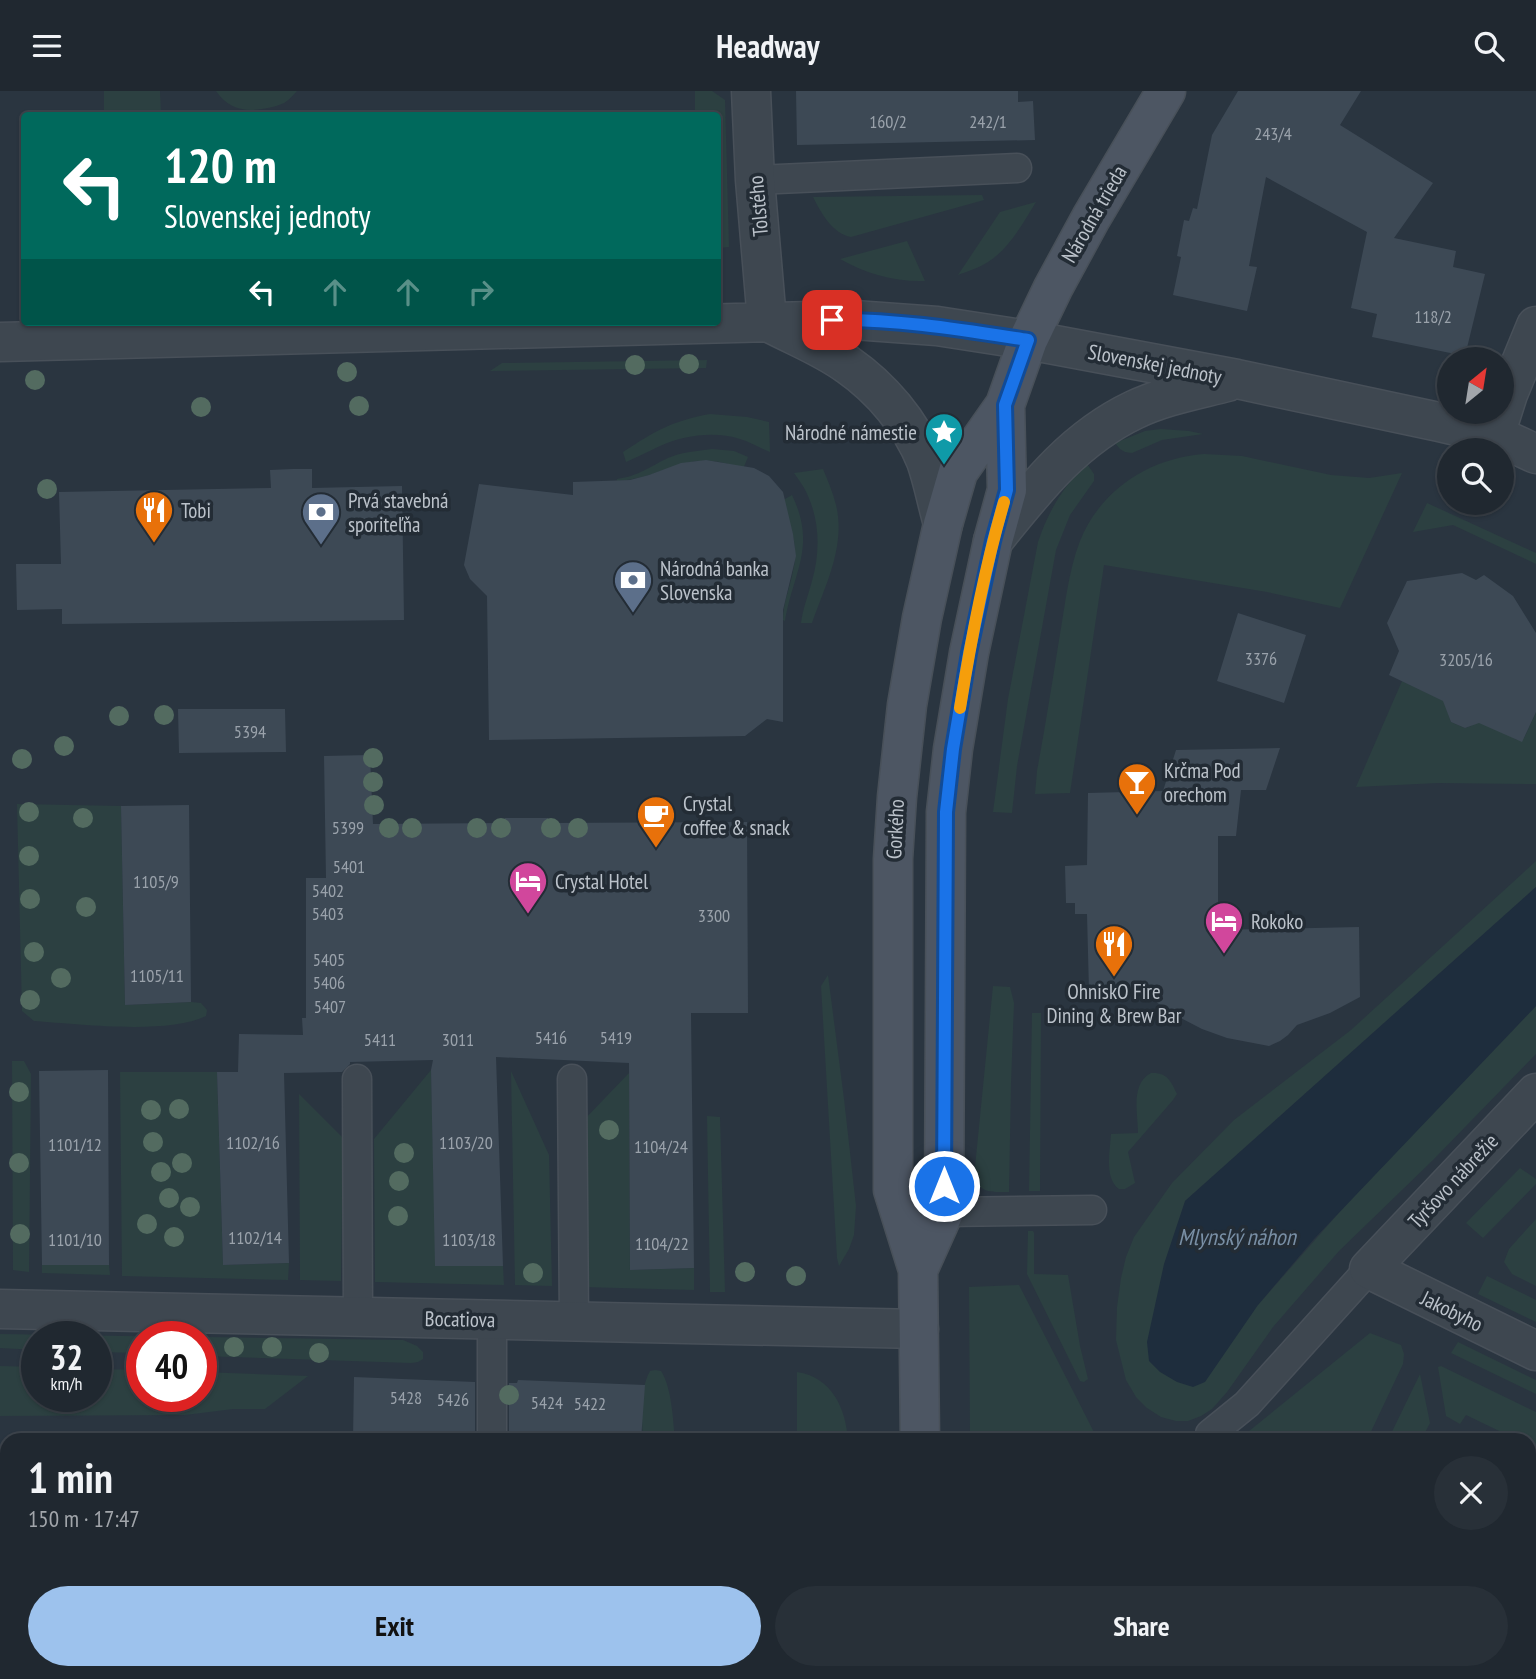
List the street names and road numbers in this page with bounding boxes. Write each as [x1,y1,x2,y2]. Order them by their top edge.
street label: Národná trieda [1055,161,1133,267]
street label: Tolstého [742,174,774,238]
street label: Slovenskej jednoty [1086,338,1224,390]
street label: Gorkého [880,798,910,860]
street label: Tyršovo nábrežie [1402,1128,1504,1234]
street label: Jakobyho [1416,1284,1487,1338]
street label: Bocatiova [424,1305,496,1333]

